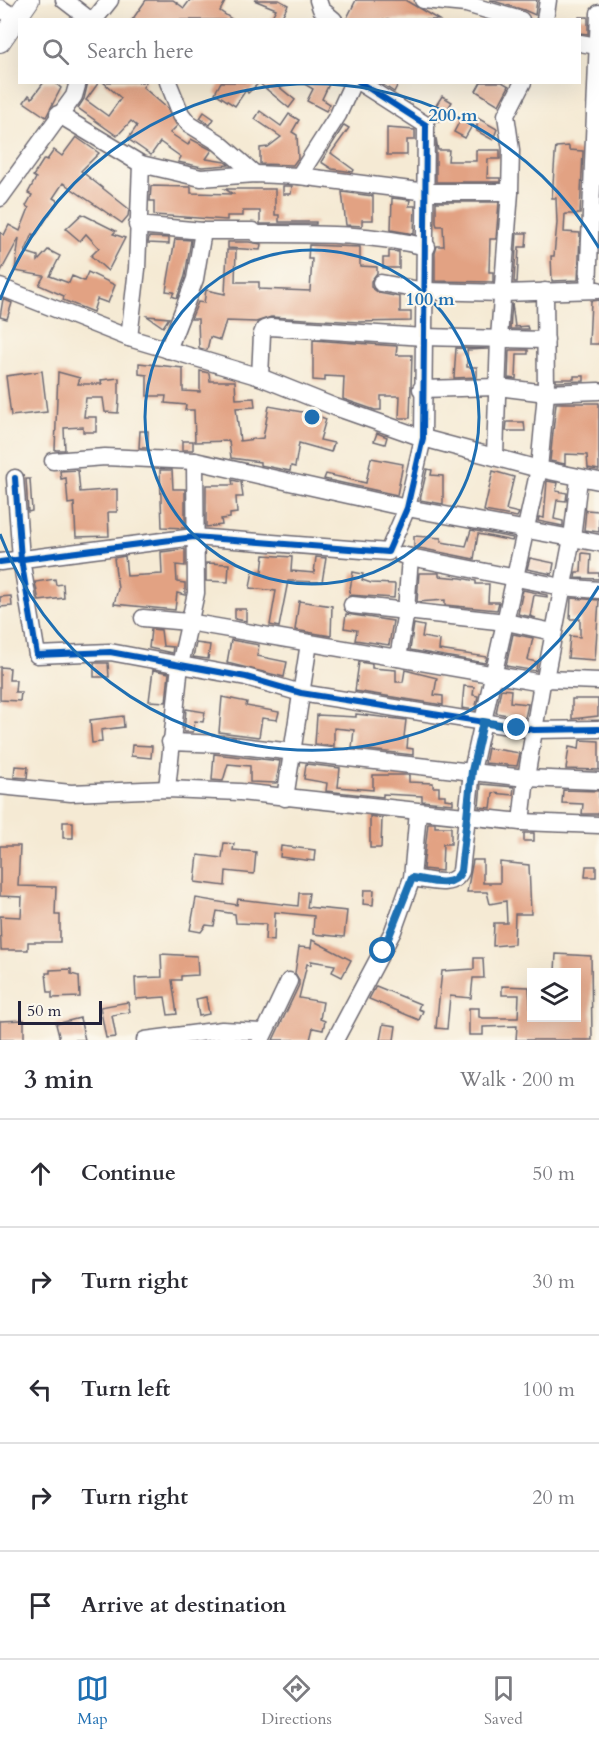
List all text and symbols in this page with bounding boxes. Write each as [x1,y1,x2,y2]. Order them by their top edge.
search box [18,18,581,84]
icon: search [39,35,72,68]
text: Search here [87,36,194,66]
text: 200 m [428,103,478,128]
text: 100 m [405,287,455,312]
centre of rings [302,407,322,427]
route end [503,714,529,740]
route start [369,937,395,963]
map controls [527,968,581,1022]
button: layers [527,968,581,1022]
scale bar [18,998,102,1025]
text: 50 m [27,1000,61,1022]
text: 3 min [24,1062,93,1097]
text: Walk · 200 m [460,1066,575,1093]
icon: ahead [24,1157,57,1190]
text: Continue [81,1158,176,1188]
text: 50 m [532,1160,575,1187]
icon: right [24,1265,57,1298]
text: Turn right [81,1266,188,1296]
text: 30 m [532,1268,575,1295]
icon: left [24,1373,57,1406]
text: Turn left [81,1374,170,1404]
text: 100 m [522,1376,575,1403]
icon: right [24,1481,57,1514]
text: Turn right [81,1482,188,1512]
text: 20 m [532,1484,575,1511]
icon: arrive [24,1589,57,1622]
text: Arrive at destination [81,1590,286,1620]
tab: Map [76,1672,109,1730]
tab: Directions [261,1672,332,1730]
tab: Saved [484,1672,523,1730]

